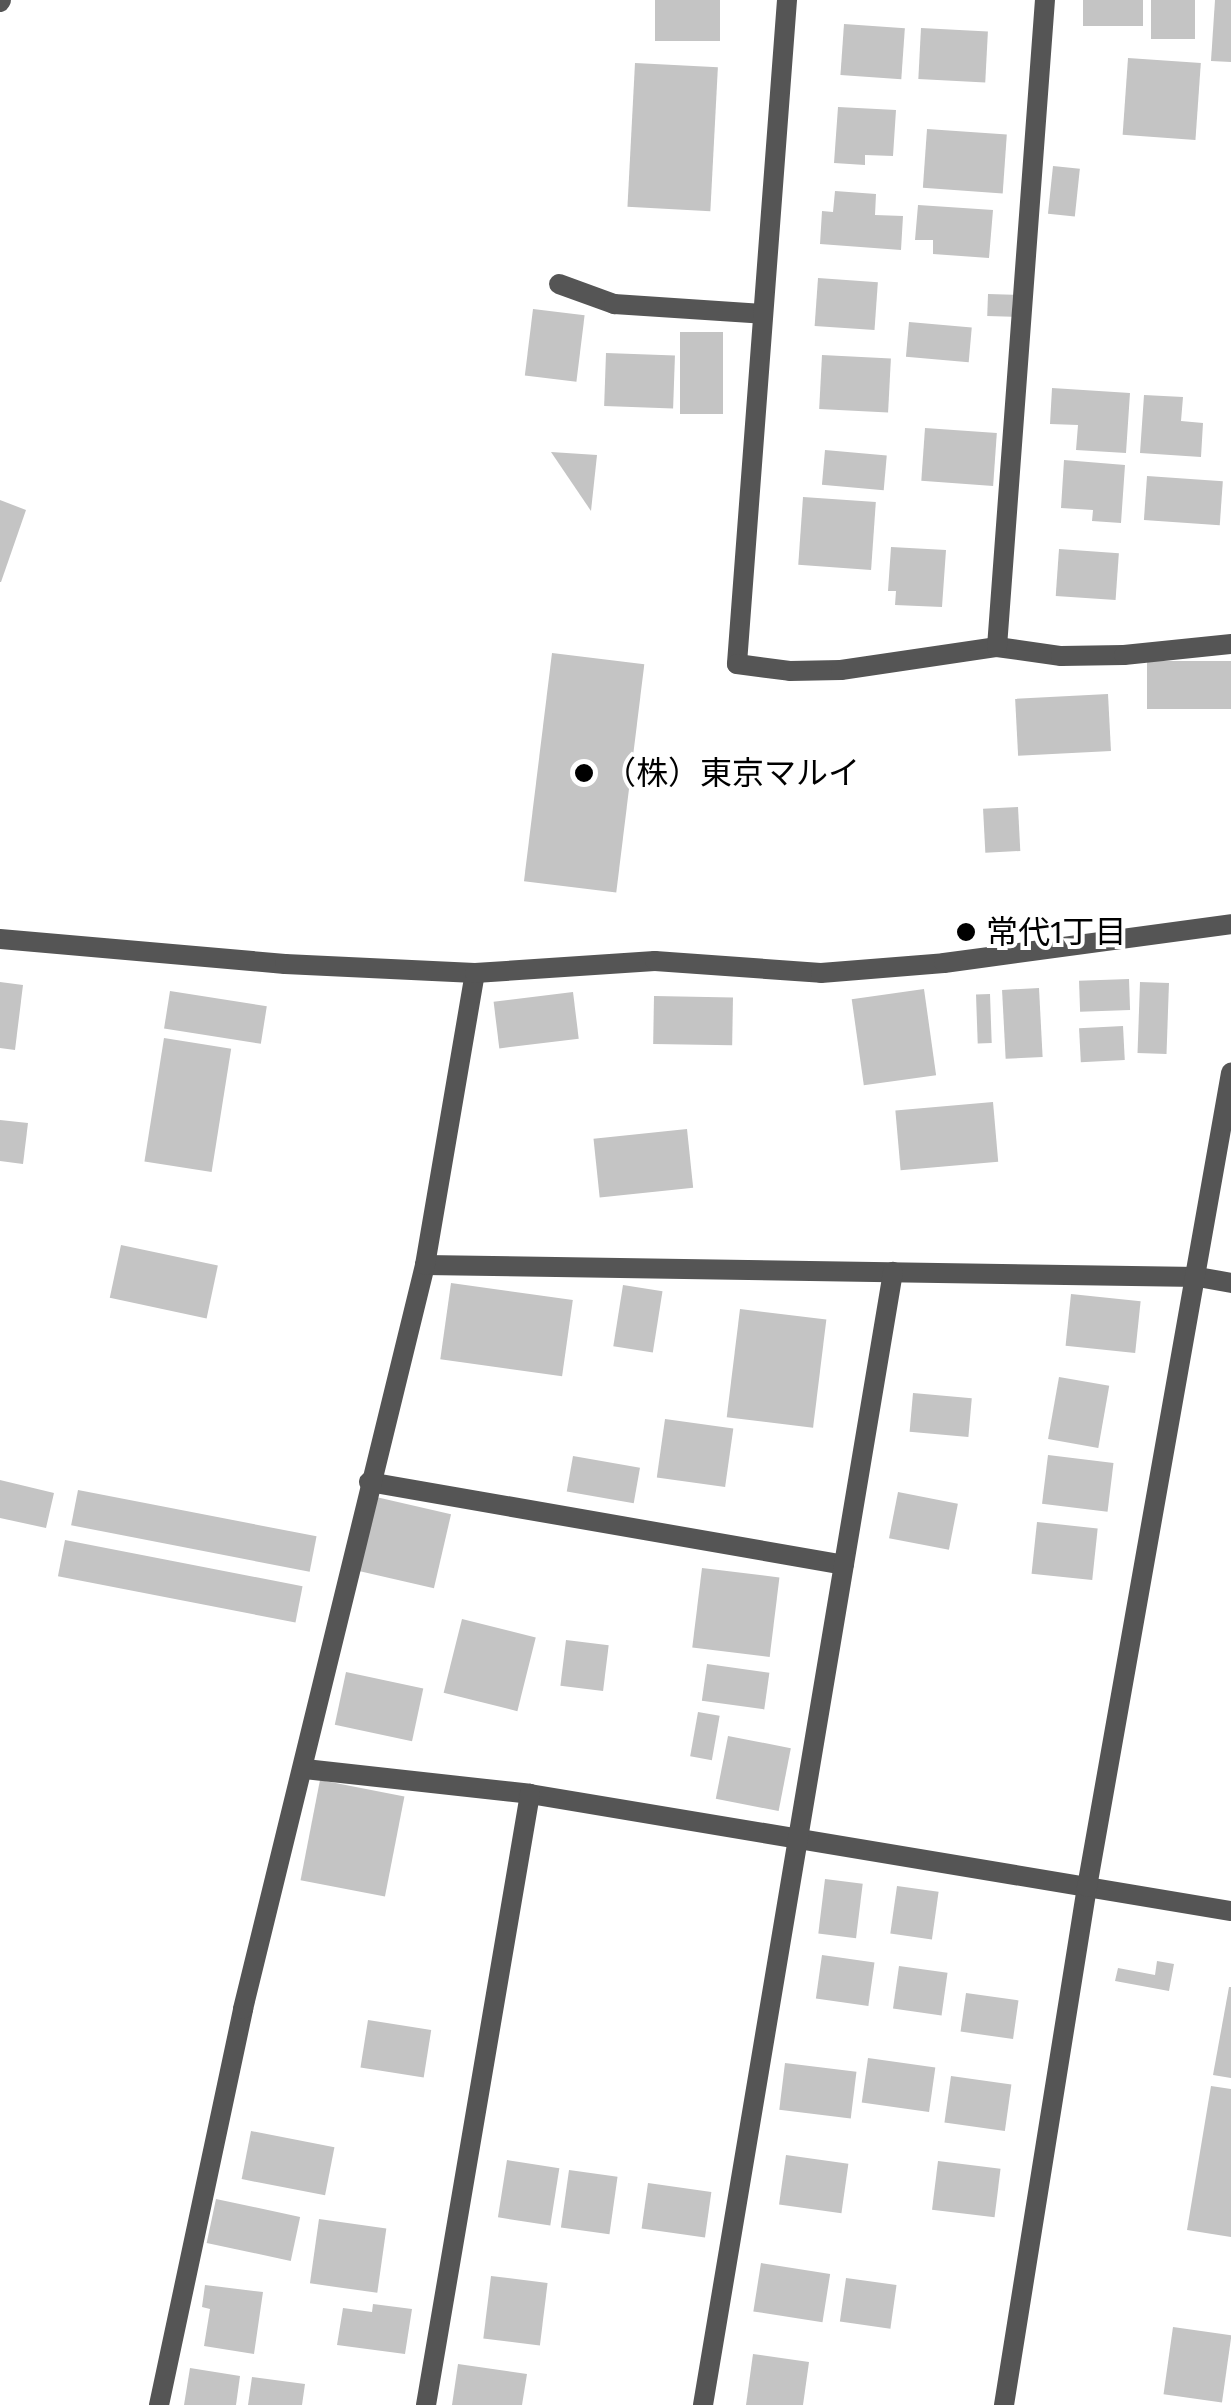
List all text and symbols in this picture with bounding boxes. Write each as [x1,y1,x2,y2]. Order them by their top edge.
place label: （株）東京マルイ [604,754,860,792]
marker: （株）東京マルイ [573,762,595,784]
place label: 常代1丁目 [986,913,1126,951]
marker: 常代1丁目 [955,921,977,943]

